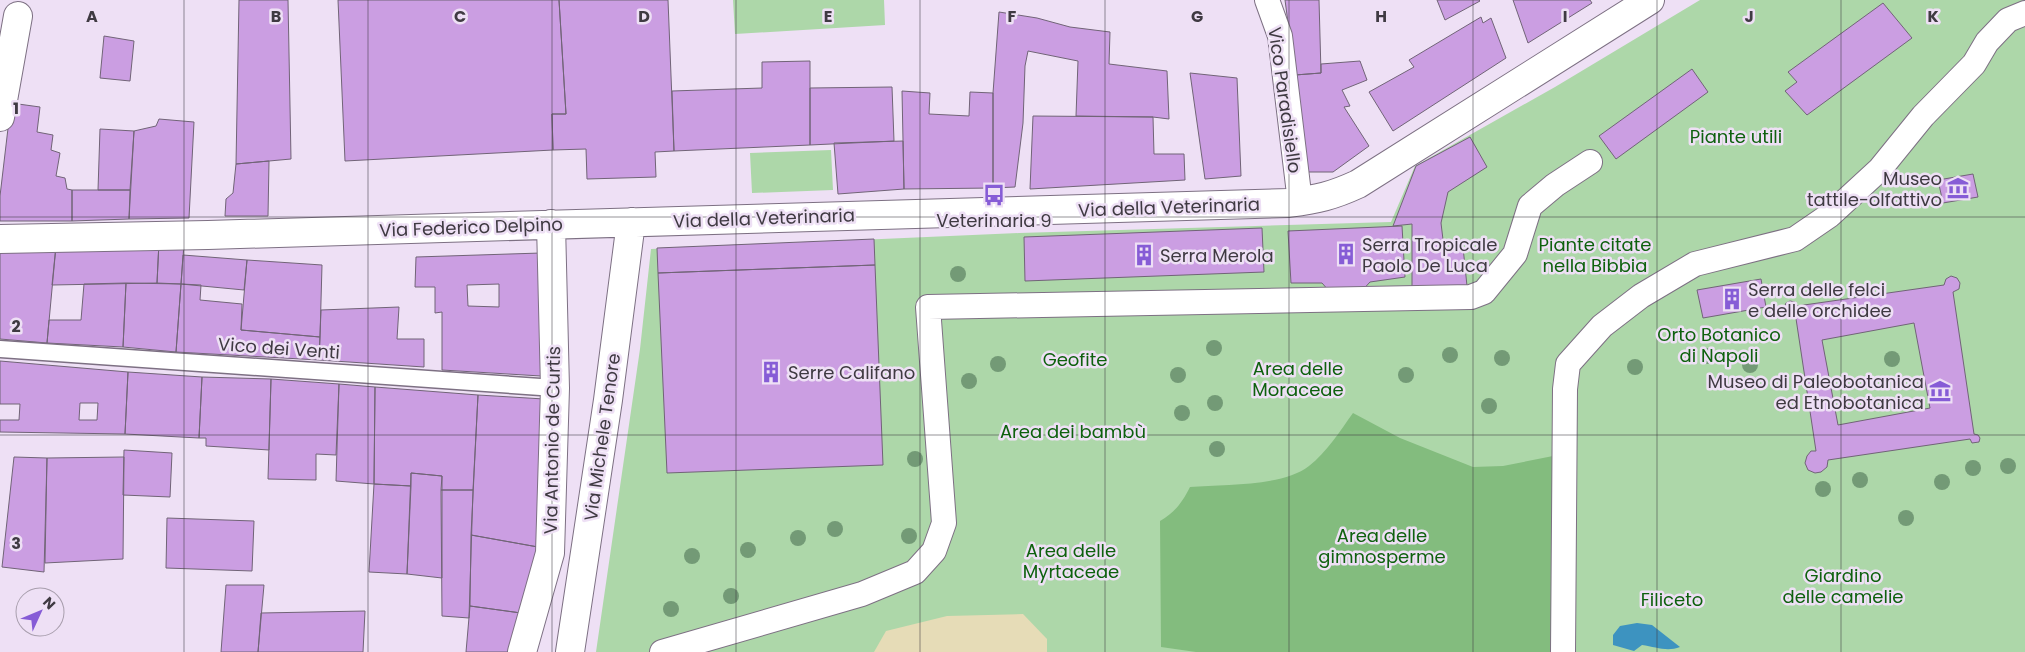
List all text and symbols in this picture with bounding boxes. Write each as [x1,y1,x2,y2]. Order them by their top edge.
text: A [86,5,98,28]
text: B [271,5,281,28]
text: C [454,5,466,28]
text: D [638,5,650,28]
text: E [824,5,832,28]
text: F [1008,5,1017,28]
text: G [1191,5,1203,28]
text: H [1375,5,1387,28]
text: I [1563,5,1567,28]
text: J [1744,5,1754,28]
text: K [1927,5,1939,28]
street label: Vico Paradisiello [1262,25,1308,175]
text: 1 [13,97,19,120]
park label: Piante utili [1690,124,1782,149]
place label: Museo tattile-olfattivo [1807,166,1942,212]
museum icon: Museo tattile-olfattivo [1945,175,1971,201]
bus stop icon: Veterinaria 9 [981,182,1007,208]
street label: Via della Veterinaria [1078,191,1260,223]
street label: Via della Veterinaria [673,202,855,234]
place label: Veterinaria 9 [936,208,1052,233]
street label: Via Federico Delpino [379,211,563,243]
place label: Serra Tropicale Paolo De Luca [1362,232,1497,278]
park label: Piante citate nella Bibbia [1539,232,1651,278]
building icon: Serra Tropicale Paolo De Luca [1333,241,1359,267]
building icon: Serra Merola [1131,242,1157,268]
place label: Serra Merola [1160,243,1274,268]
place label: Serra delle felci e delle orchidee [1748,277,1892,323]
building icon: Serra delle felci e delle orchidee [1719,286,1745,312]
text: 2 [11,315,21,338]
park label: Orto Botanico di Napoli [1657,322,1781,368]
street label: Vico dei Venti [217,331,341,365]
street label: Via Antonio de Curtis [538,346,566,534]
park label: Geofite [1043,347,1107,372]
street label: Via Michele Tenore [578,351,626,523]
park label: Area delle Moraceae [1252,356,1344,402]
building icon: Serre Califano [758,359,784,385]
place label: Serre Califano [788,360,915,385]
place label: Museo di Paleobotanica ed Etnobotanica [1708,369,1924,415]
museum icon: Museo di Paleobotanica ed Etnobotanica [1927,378,1953,404]
park label: Area dei bambù [1000,419,1146,444]
park label: Area delle gimnosperme [1318,523,1446,569]
text: 3 [11,532,21,555]
park label: Area delle Myrtaceae [1023,538,1119,584]
park label: Giardino delle camelie [1783,563,1903,609]
north arrow [15,587,65,637]
park label: Filiceto [1641,587,1703,612]
text: N [39,592,60,614]

